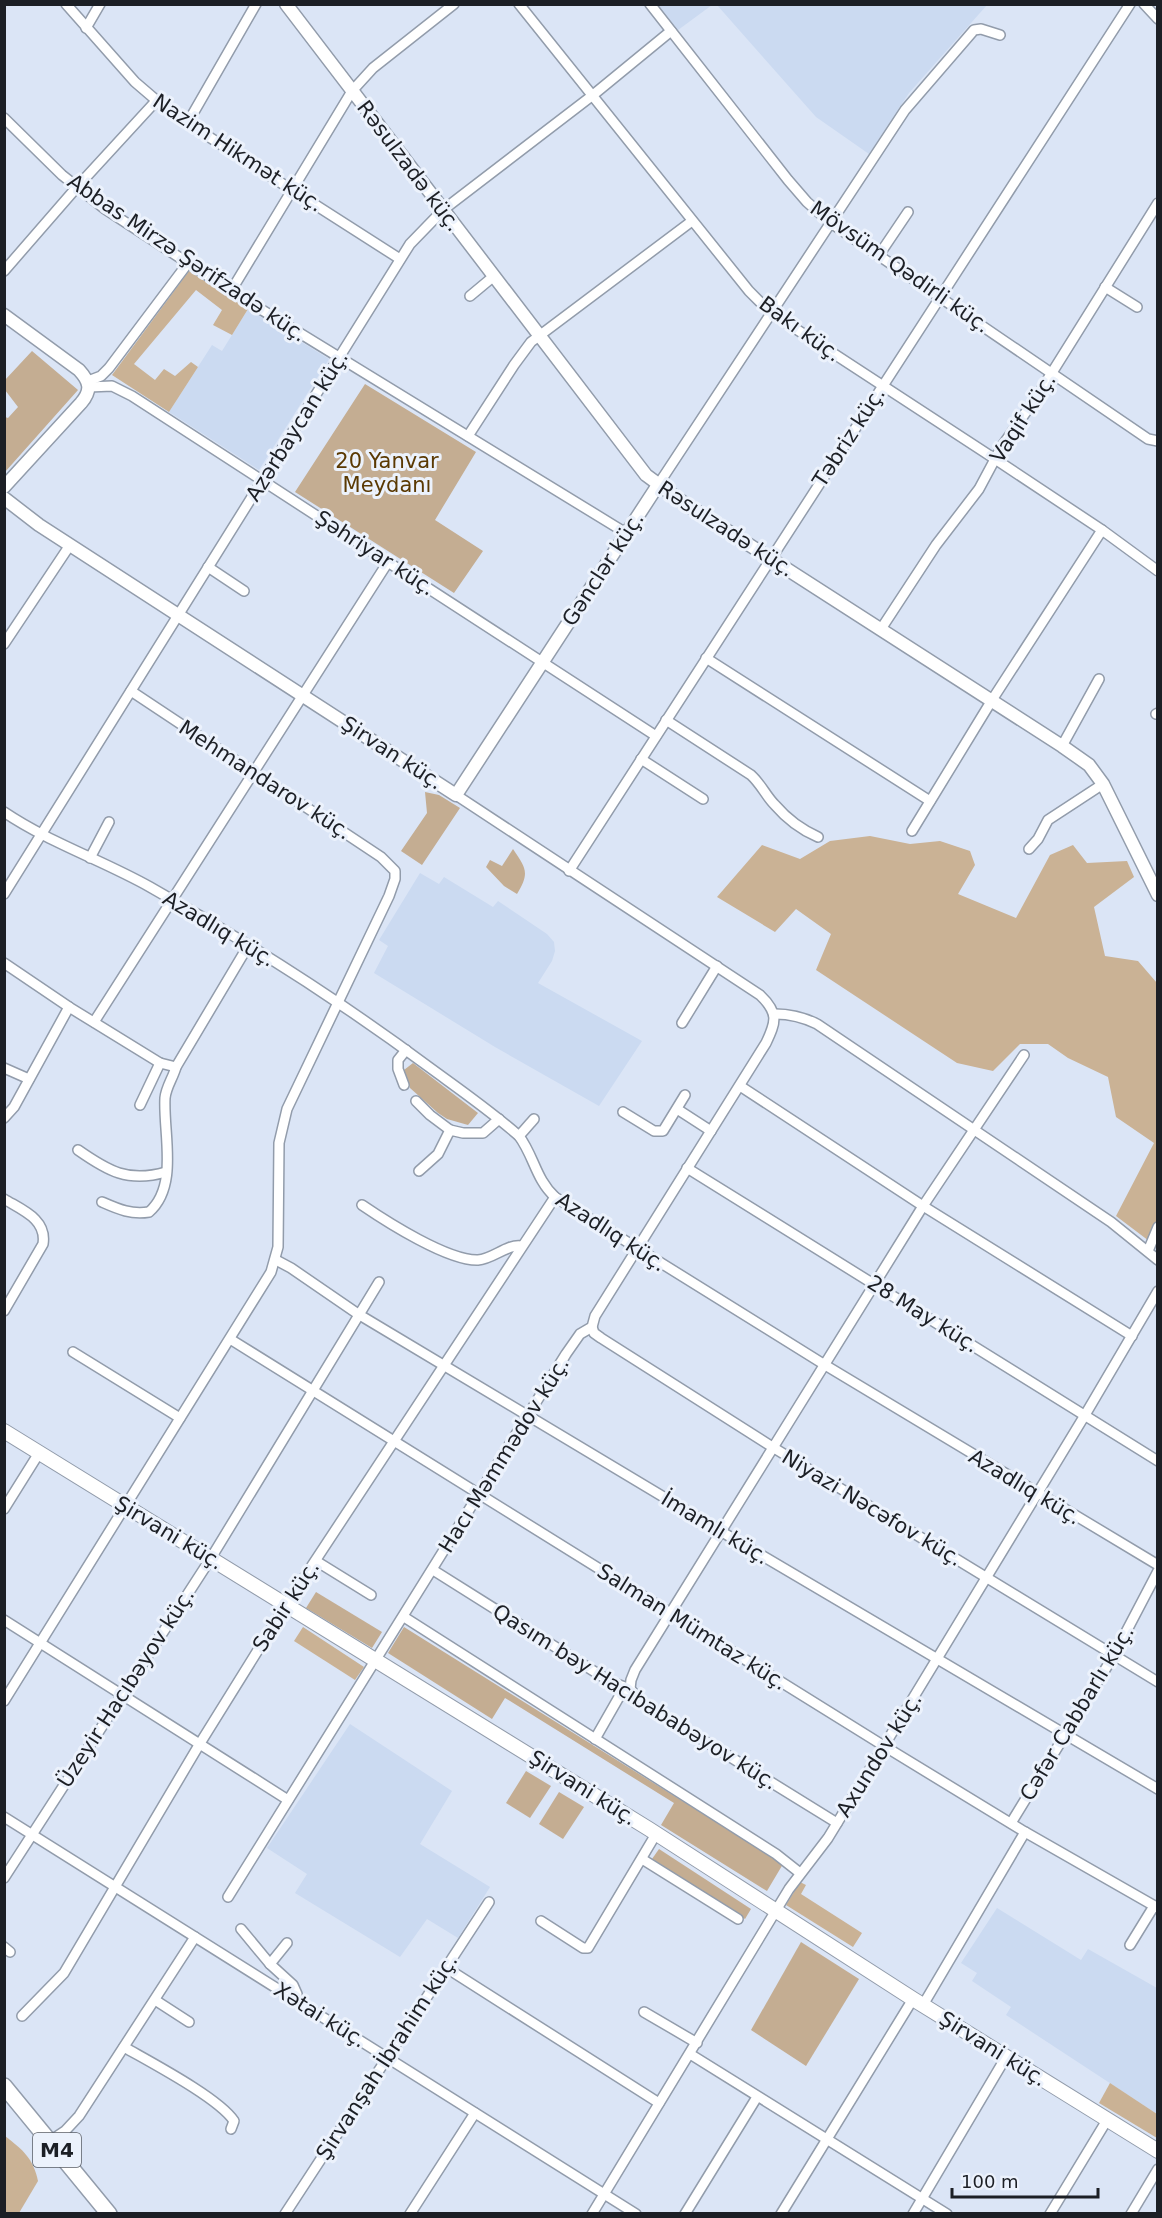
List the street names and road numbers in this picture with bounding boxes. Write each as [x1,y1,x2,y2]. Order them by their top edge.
street label: Nazim Hikmət küç. [149,89,327,217]
street label: Rəsulzadə küç. [352,96,466,236]
street label: Abbas Mirzə Şərifzadə küç. [63,169,311,347]
street label: Mövsüm Qədirli küç. [806,196,994,338]
street label: Bakı küç. [755,291,845,367]
street label: Azərbaycan küç. [241,346,353,506]
street label: Vaqif küç. [985,369,1061,467]
street label: Təbriz küç. [807,383,890,492]
street label: Rəsulzadə küç. [653,476,799,582]
street label: Şəhriyar küç. [311,505,439,601]
street label: Gənclər küç. [557,507,649,631]
street label: Şirvan küç. [337,711,447,795]
street label: Mehmandarov küç. [174,715,356,845]
street label: Azadlıq küç. [159,886,279,972]
street label: Azadlıq küç. [551,1188,671,1276]
street label: 28 May küç. [863,1270,983,1358]
street label: Hacı Məmmədov küç. [434,1353,574,1557]
street label: Azadlıq küç. [965,1444,1085,1530]
street label: Niyazi Nəcəfov küç. [778,1445,966,1571]
street label: İmamlı küç. [657,1486,774,1570]
street label: Şirvani küç. [111,1491,227,1575]
street label: Sabir küç. [248,1556,324,1656]
street label: Salman Mümtaz küç. [593,1559,791,1695]
street label: Üzeyir Hacıbəyov küç. [52,1583,199,1792]
street label: Qasım bəy Hacıbababəyov küç. [488,1599,782,1795]
street label: Cəfər Cabbarlı küç. [1015,1621,1139,1805]
street label: Axundov küç. [831,1689,927,1821]
street label: Şirvani küç. [525,1746,641,1830]
street label: Şirvanşah İbrahim küç. [311,1949,463,2164]
street label: Xətai küç. [270,1977,370,2053]
street label: Şirvani küç. [935,2007,1051,2091]
road number: M4 [33,2133,81,2167]

